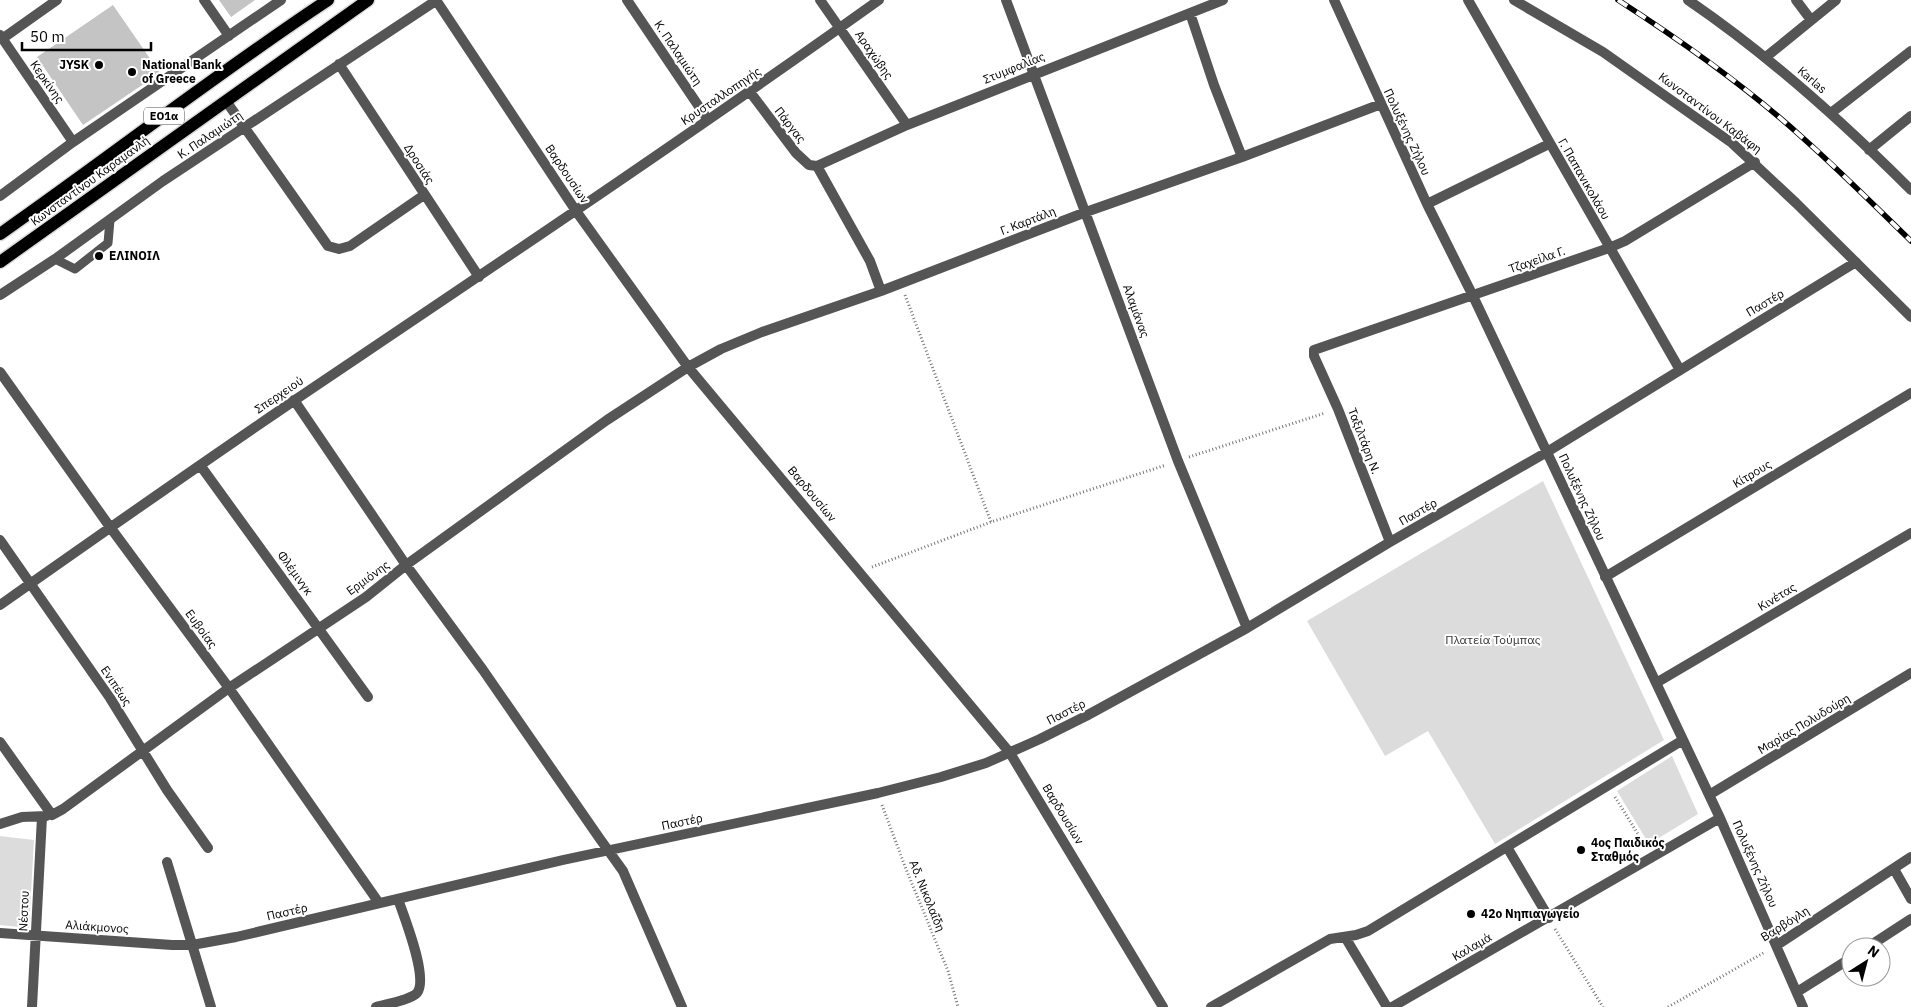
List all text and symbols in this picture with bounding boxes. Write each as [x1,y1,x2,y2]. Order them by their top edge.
street label: Κ. Παλαμιώτη [651,17,706,88]
scale bar [22,20,151,52]
text: 50 m [30,27,65,46]
street label: Αραχώβης [852,27,897,82]
street label: Στυμφαλίας [981,48,1047,87]
street label: Κερκίνης [27,57,68,106]
place label: JYSK [59,57,90,72]
place label: National Bank of Greece [142,57,222,86]
marker: JYSK [93,59,105,71]
street label: Κρυσταλλοπηγής [678,63,764,128]
street label: Karlas [1795,63,1830,96]
marker: National Bank of Greece [126,66,138,78]
street label: Κωνσταντίνου Καβάφη [1656,69,1765,156]
street label: Πολυξένης Ζήλου [1381,86,1434,178]
street label: Πάργας [772,104,809,146]
street label: Κ. Παλαμιώτη [174,107,245,162]
road number: ΕΟ1α [144,108,184,124]
street label: Κωνσταντίνου Καραμανλή [27,132,152,229]
street label: Γ. Παπανικολάου [1555,135,1614,222]
street label: Δροσιάς [401,141,438,187]
street label: Βαρδουσίων [542,141,593,206]
street label: Γ. Καρτάλη [998,203,1058,238]
street label: Τζαχείλα Γ. [1507,243,1567,276]
place label: ΕΛΙΝΟΙΛ [109,248,160,263]
marker: ΕΛΙΝΟΙΛ [93,250,105,262]
street label: Αλαμάνας [1120,282,1153,340]
street label: Παστέρ [1743,285,1787,320]
street label: Σπερχειού [251,373,306,416]
street label: Ταξιλτάρη Ν. [1345,406,1384,476]
street label: Πολυξένης Ζήλου [1556,451,1609,543]
street label: Κίτρους [1730,456,1774,491]
street label: Βαρδουσίων [785,463,840,525]
street label: Παστέρ [1396,495,1440,528]
street label: Φλέμινγκ [274,548,317,598]
street label: Ερμιόνης [343,557,392,598]
street label: Κινέτας [1755,579,1799,614]
street label: Ευβοίας [182,606,221,651]
park label: Πλατεία Τούμπας [1445,632,1541,647]
street label: Ενιπέως [98,663,135,709]
street label: Μαρίας Πολυδούρη [1755,690,1853,757]
street label: Παστέρ [1044,695,1088,728]
street label: Βαρδουσίων [1040,781,1087,847]
street label: Παστέρ [660,810,704,833]
street label: Πολυξένης Ζήλου [1729,818,1781,910]
place label: 4ος Παιδικός Σταθμός [1591,835,1665,864]
marker: 4ος Παιδικός Σταθμός [1575,844,1587,856]
street label: Αδ. Νικολαΐδη [906,858,949,934]
street label: Νέστου [15,890,32,932]
street label: Παστέρ [265,899,309,923]
street label: Βαρβόγλη [1758,903,1812,944]
place label: 42ο Νηπιαγωγείο [1481,906,1580,921]
marker: 42ο Νηπιαγωγείο [1465,908,1477,920]
street label: Αλιάκμονος [65,917,130,936]
street label: Καλαμά [1449,929,1495,964]
north arrow [1841,937,1891,987]
text: N [1864,941,1883,962]

